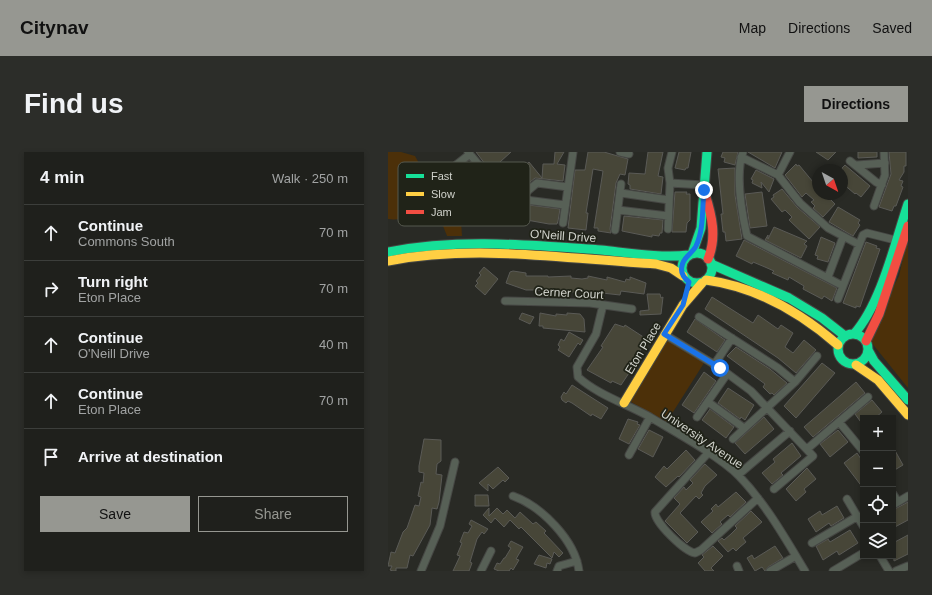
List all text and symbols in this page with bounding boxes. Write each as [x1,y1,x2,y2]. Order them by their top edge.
text: Citynav [20,17,89,38]
text: Map [739,20,766,36]
text: Directions [788,20,850,36]
text: Saved [872,20,912,36]
button: Directions [804,86,908,122]
text: Find us [24,88,124,119]
legend [398,162,530,226]
north arrow [812,164,848,200]
text: 4 min [40,168,84,187]
text: Fast [431,170,452,182]
text: Walk · 250 m [272,171,348,186]
route end [695,181,713,199]
text: Slow [431,188,455,200]
text: Jam [431,206,452,218]
text: Continue [78,217,143,234]
icon: ahead [40,222,62,244]
text: 70 m [319,225,348,240]
street label: O'Neill Drive [529,227,597,245]
text: Commons South [78,234,175,249]
text: Turn right [78,273,148,290]
icon: right [40,278,62,300]
text: 70 m [319,281,348,296]
street label: Cerner Court [534,284,605,302]
text: Eton Place [78,290,141,305]
street label: Eton Place [622,319,664,376]
text: Continue [78,329,143,346]
icon: ahead [40,334,62,356]
text: 40 m [319,337,348,352]
text: O'Neill Drive [78,346,150,361]
route start [711,359,729,377]
text: Continue [78,385,143,402]
icon: ahead [40,390,62,412]
text: 70 m [319,393,348,408]
text: Eton Place [78,402,141,417]
street label: University Avenue [658,406,746,472]
map controls [860,415,896,559]
button: + [860,415,896,451]
icon: arrive [40,446,62,468]
text: Arrive at destination [78,448,223,465]
button: − [860,451,896,487]
button: locate [860,487,896,523]
button: Save [40,496,190,532]
button: Share [198,496,348,532]
button: layers [860,523,896,559]

